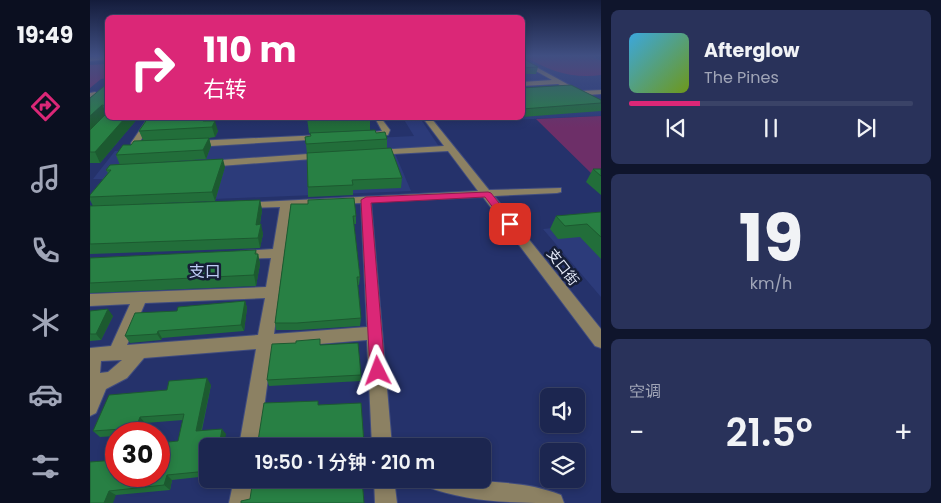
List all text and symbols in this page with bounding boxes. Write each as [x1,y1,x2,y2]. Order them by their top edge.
text: 19:49 [17,20,73,51]
text: 110 m [203,25,297,74]
icon: right [120,35,185,100]
text: Afterglow [704,37,799,64]
text: The Pines [704,66,779,89]
text: 右转 [203,74,247,105]
icon: directions [28,89,63,124]
icon: previous [662,114,690,142]
icon: pause [757,114,785,142]
icon: next [852,114,880,142]
icon: music [28,161,63,196]
text: 19 [739,193,803,284]
pin [489,203,531,245]
icon: arrive [496,210,524,238]
icon: phone [28,233,63,268]
street label: 支口街 [542,244,584,290]
district label: 支口 [189,260,221,283]
text: km/h [750,272,792,295]
icon: climate [28,305,63,340]
position arrow [351,344,403,396]
icon: car [28,377,63,412]
text: 空调 [629,380,661,403]
map controls [540,388,585,488]
button: sound [540,388,585,433]
text: 21.5° [726,406,813,459]
text: − [629,413,644,452]
text: + [894,413,913,452]
speed limit sign: 30 [105,422,170,487]
button: layers [540,443,585,488]
icon: filters [28,449,63,484]
text: 19:50 · 1 分钟 · 210 m [255,449,435,476]

